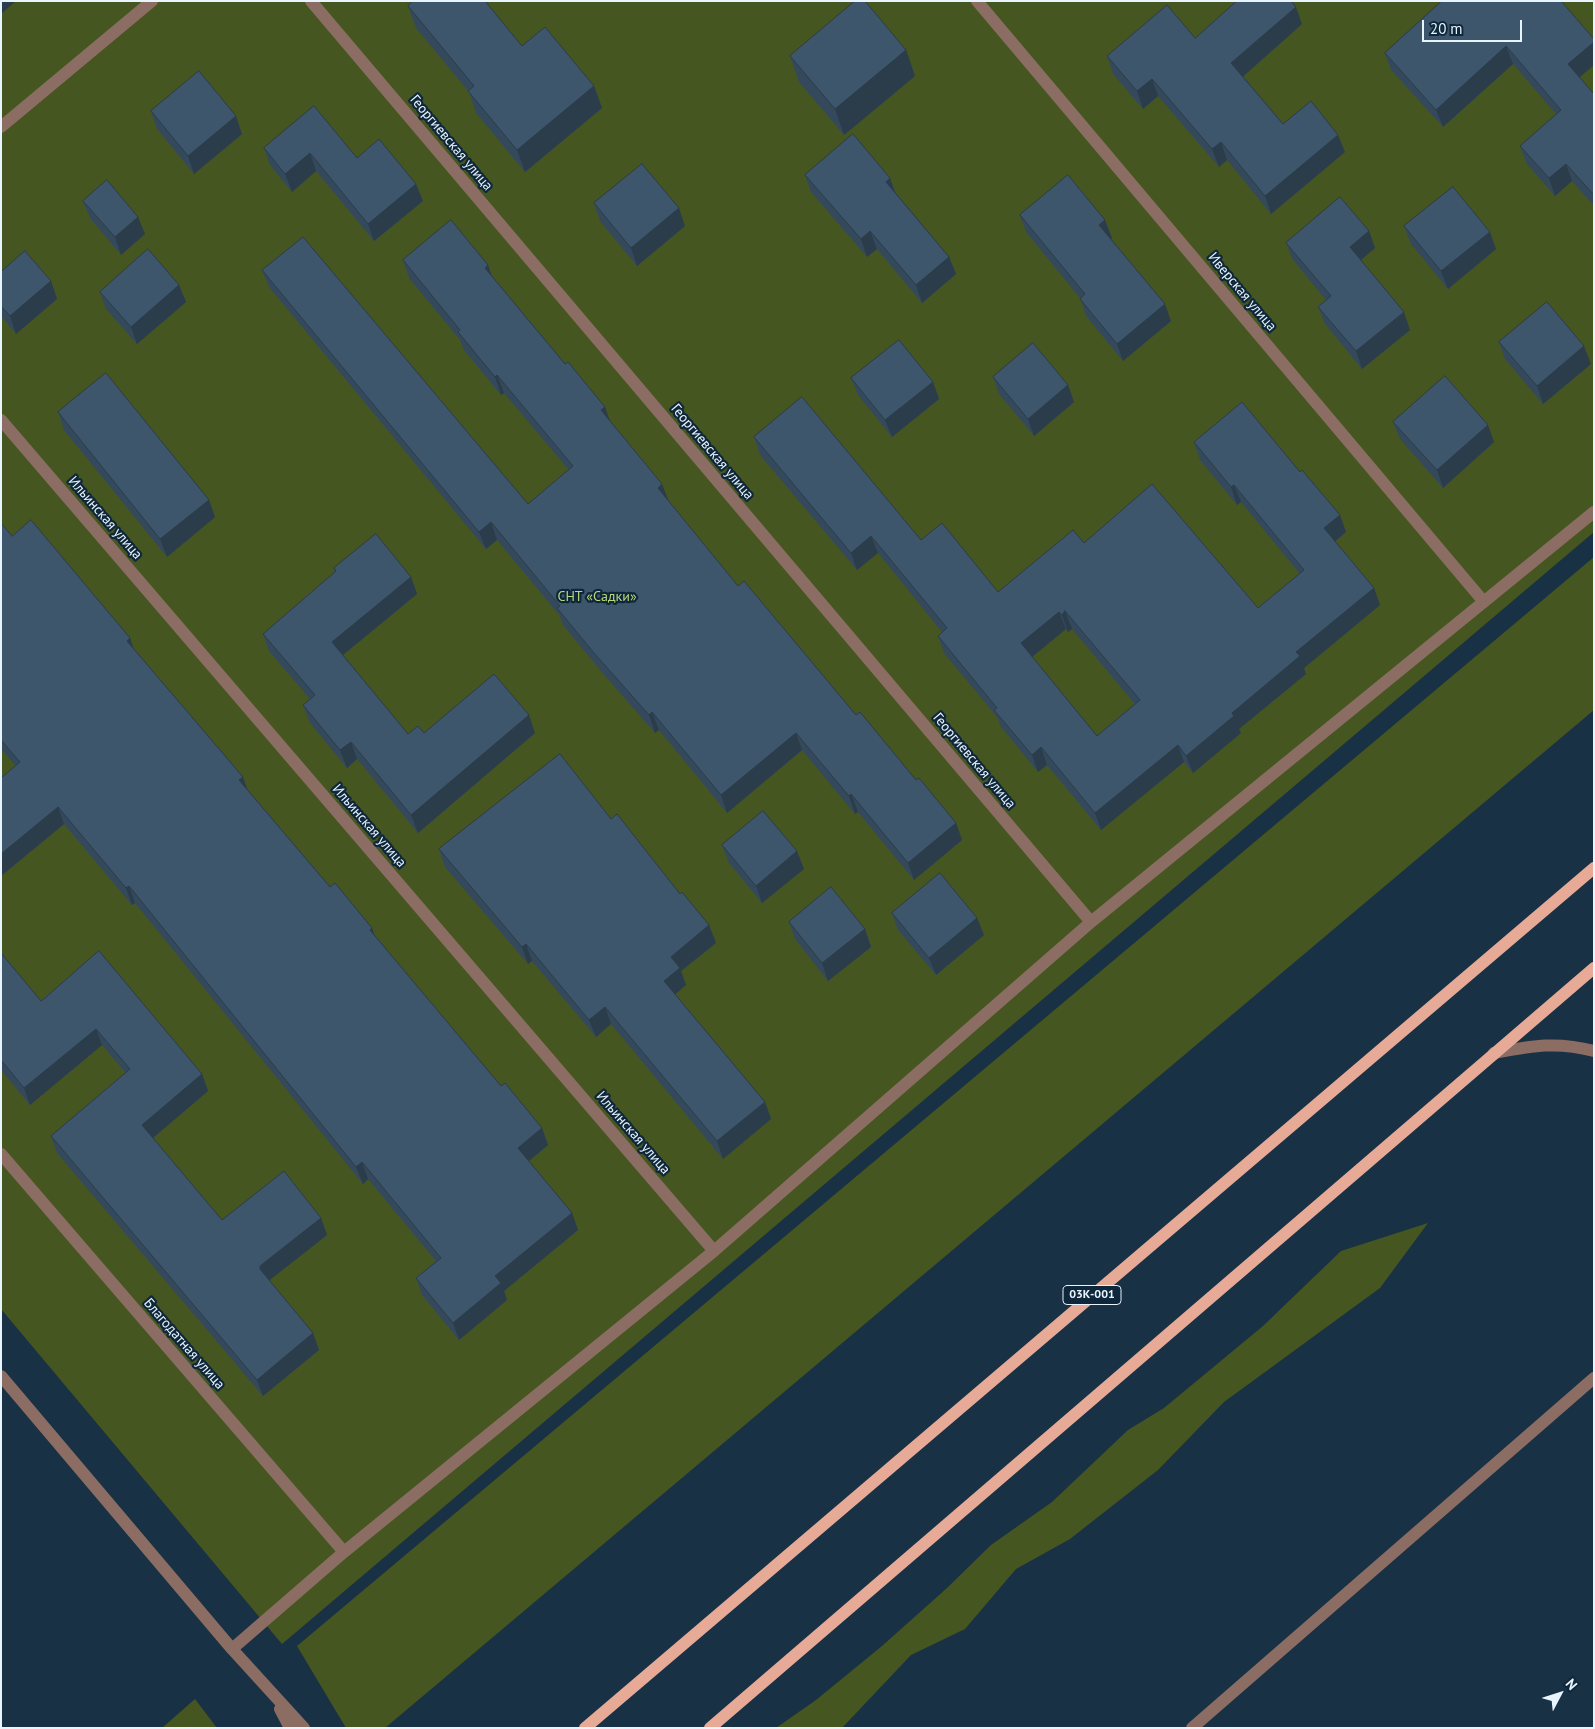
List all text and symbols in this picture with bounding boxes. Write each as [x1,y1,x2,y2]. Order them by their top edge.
scale bar [1425,10,1525,42]
text: 20 m [1430,19,1463,38]
street label: Георгиевская улица [406,92,496,194]
street label: Иверская улица [1204,249,1280,335]
street label: Георгиевская улица [667,401,757,503]
street label: Ильинская улица [64,473,146,563]
park label: СНТ «Садки» [557,589,637,605]
street label: Георгиевская улица [929,710,1019,812]
street label: Ильинская улица [328,781,410,871]
street label: Ильинская улица [592,1088,674,1178]
road number: 03К-001 [1063,1286,1121,1304]
street label: Благодатная улица [140,1295,228,1393]
north arrow [1535,1669,1585,1719]
text: N [1562,1675,1581,1694]

